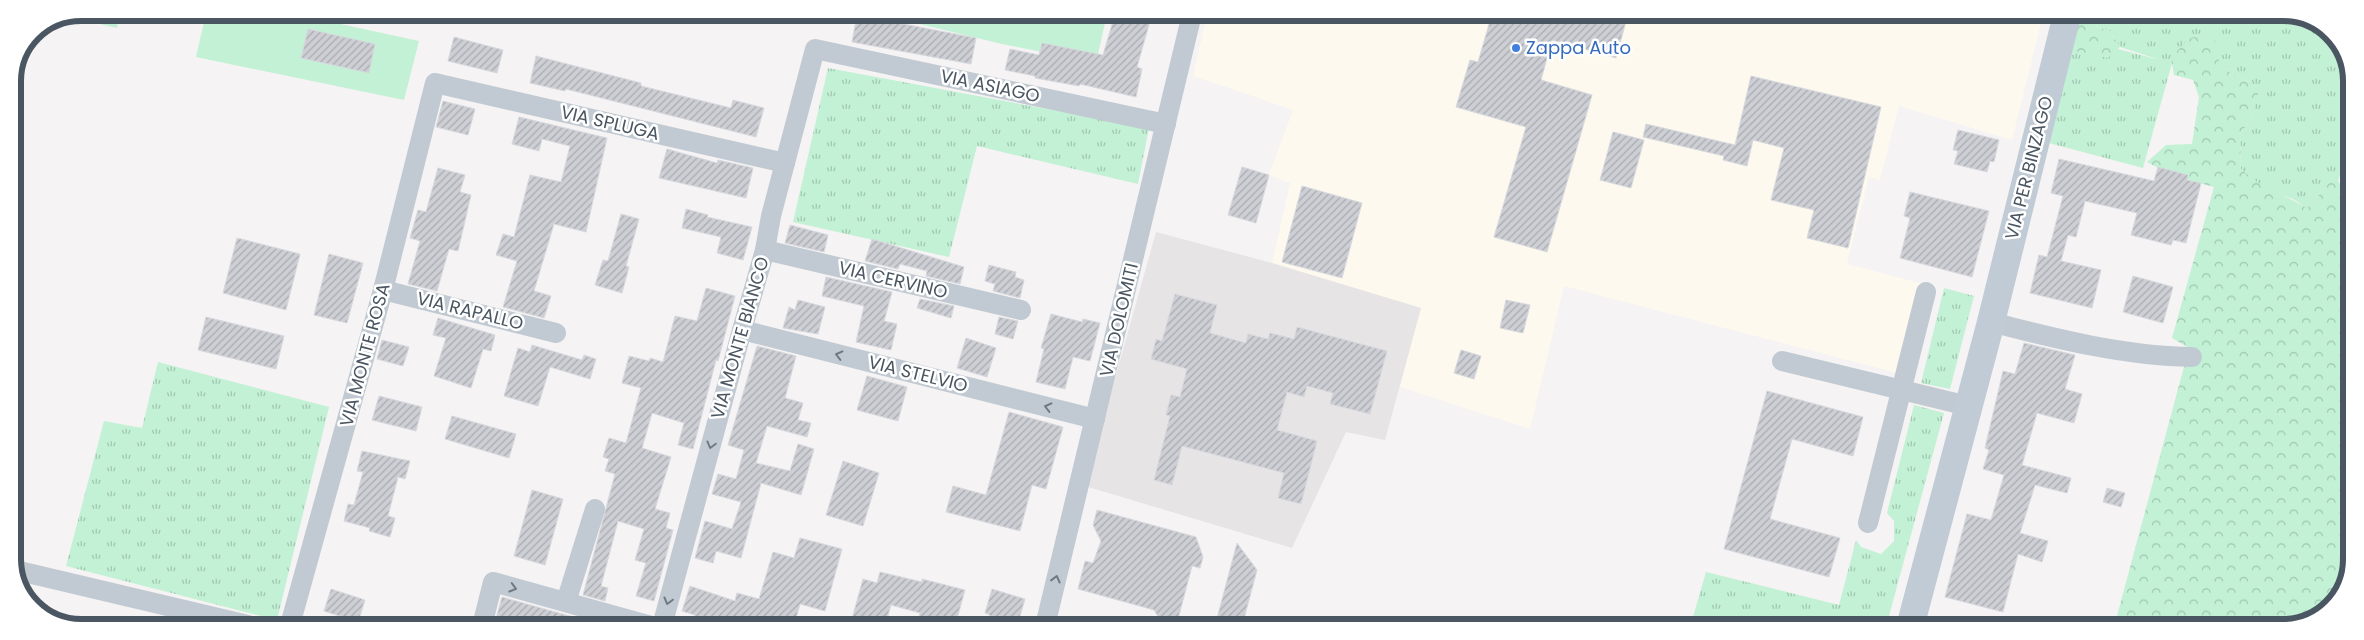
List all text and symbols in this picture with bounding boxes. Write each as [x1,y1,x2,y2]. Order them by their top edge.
place label: Zappa Auto [1526,35,1631,60]
marker: Zappa Auto [1510,42,1522,54]
street label: VIA ASIAGO [938,63,1042,108]
street label: VIA PER BINZAGO [1999,94,2058,242]
street label: VIA SPLUGA [558,99,662,146]
street label: VIA MONTE BIANCO [704,254,775,422]
street label: VIA CERVINO [836,255,950,304]
street label: VIA DOLOMITI [1093,260,1144,379]
street label: VIA MONTE ROSA [333,280,396,429]
street label: VIA RAPALLO [414,285,526,336]
street label: VIA STELVIO [866,349,970,398]
one-way arrow [836,350,844,360]
one-way arrow [1043,402,1052,413]
one-way arrow [706,440,716,448]
one-way arrow [1050,574,1061,583]
one-way arrow [509,582,517,592]
one-way arrow [663,597,674,606]

